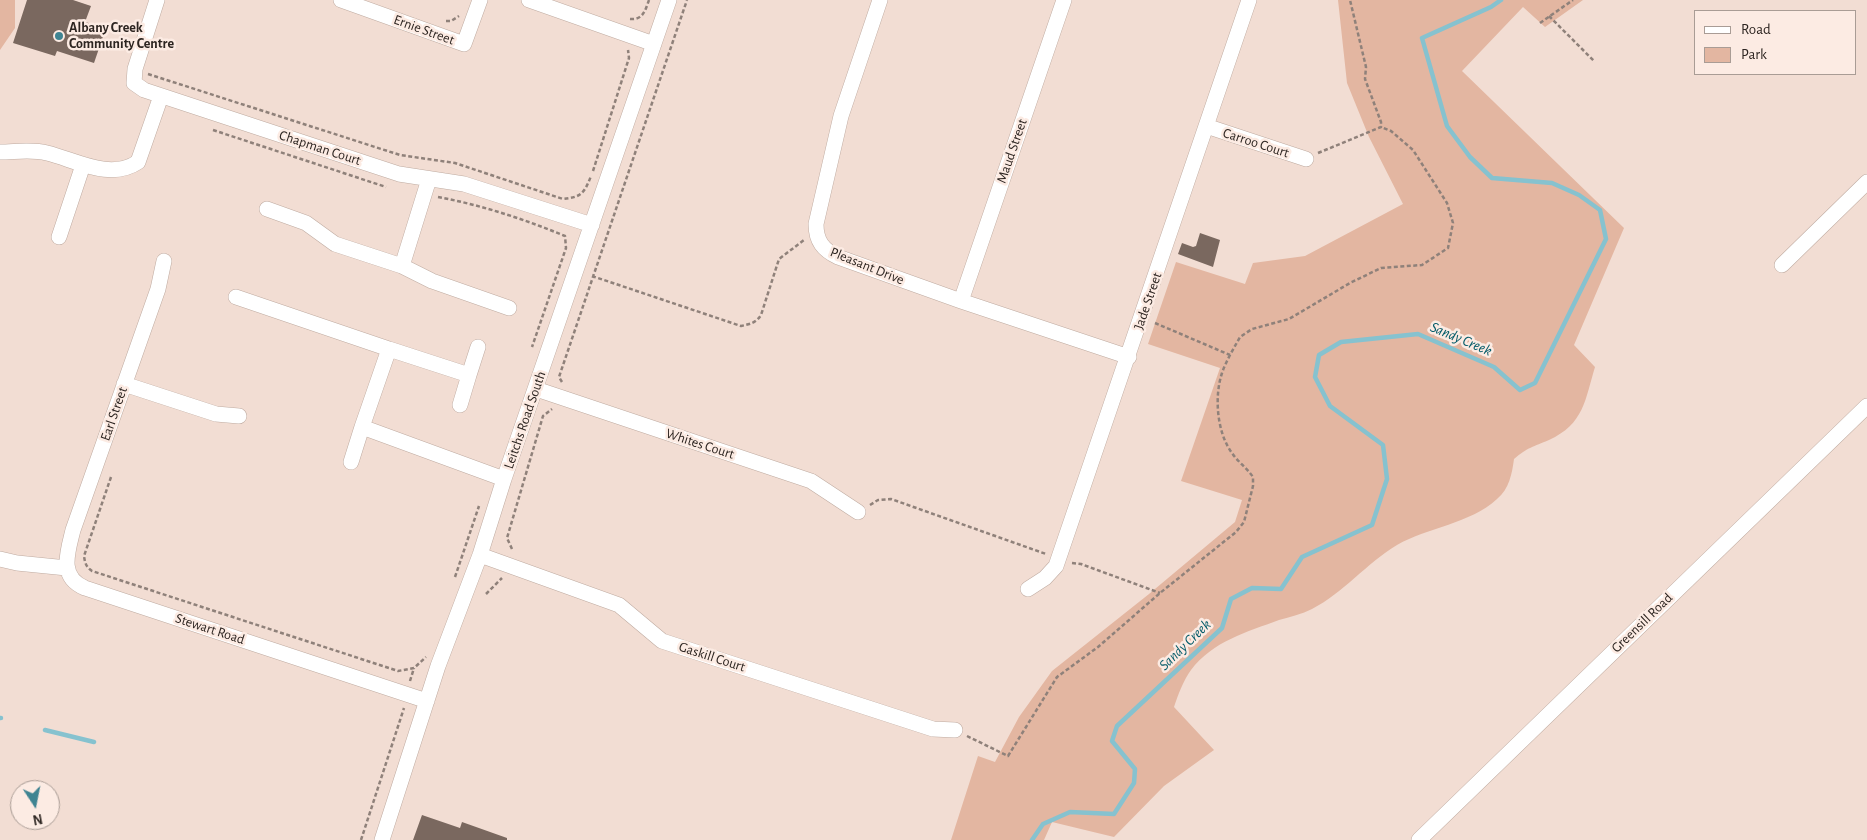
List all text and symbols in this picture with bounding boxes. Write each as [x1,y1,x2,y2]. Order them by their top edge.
legend [1694,10,1857,75]
street label: Ernie Street [391,11,457,49]
place label: Albany Creek Community Centre [69,20,174,52]
text: Road [1741,22,1771,37]
marker: Albany Creek Community Centre [53,30,65,42]
text: Park [1741,47,1767,62]
street label: Maud Street [993,117,1031,185]
street label: Carroo Court [1221,124,1291,162]
street label: Chapman Court [277,127,363,169]
street label: Pleasant Drive [828,244,906,288]
street label: Jade Street [1130,270,1166,332]
water label: Sandy Creek [1427,318,1495,360]
street label: Leitchs Road South [500,369,550,471]
street label: Earl Street [97,385,131,443]
street label: Whites Court [664,425,736,463]
street label: Greensill Road [1608,590,1676,656]
street label: Stewart Road [173,610,247,648]
water label: Sandy Creek [1155,616,1215,674]
street label: Gaskill Court [677,638,747,676]
north arrow [10,780,60,830]
text: N [32,811,44,827]

